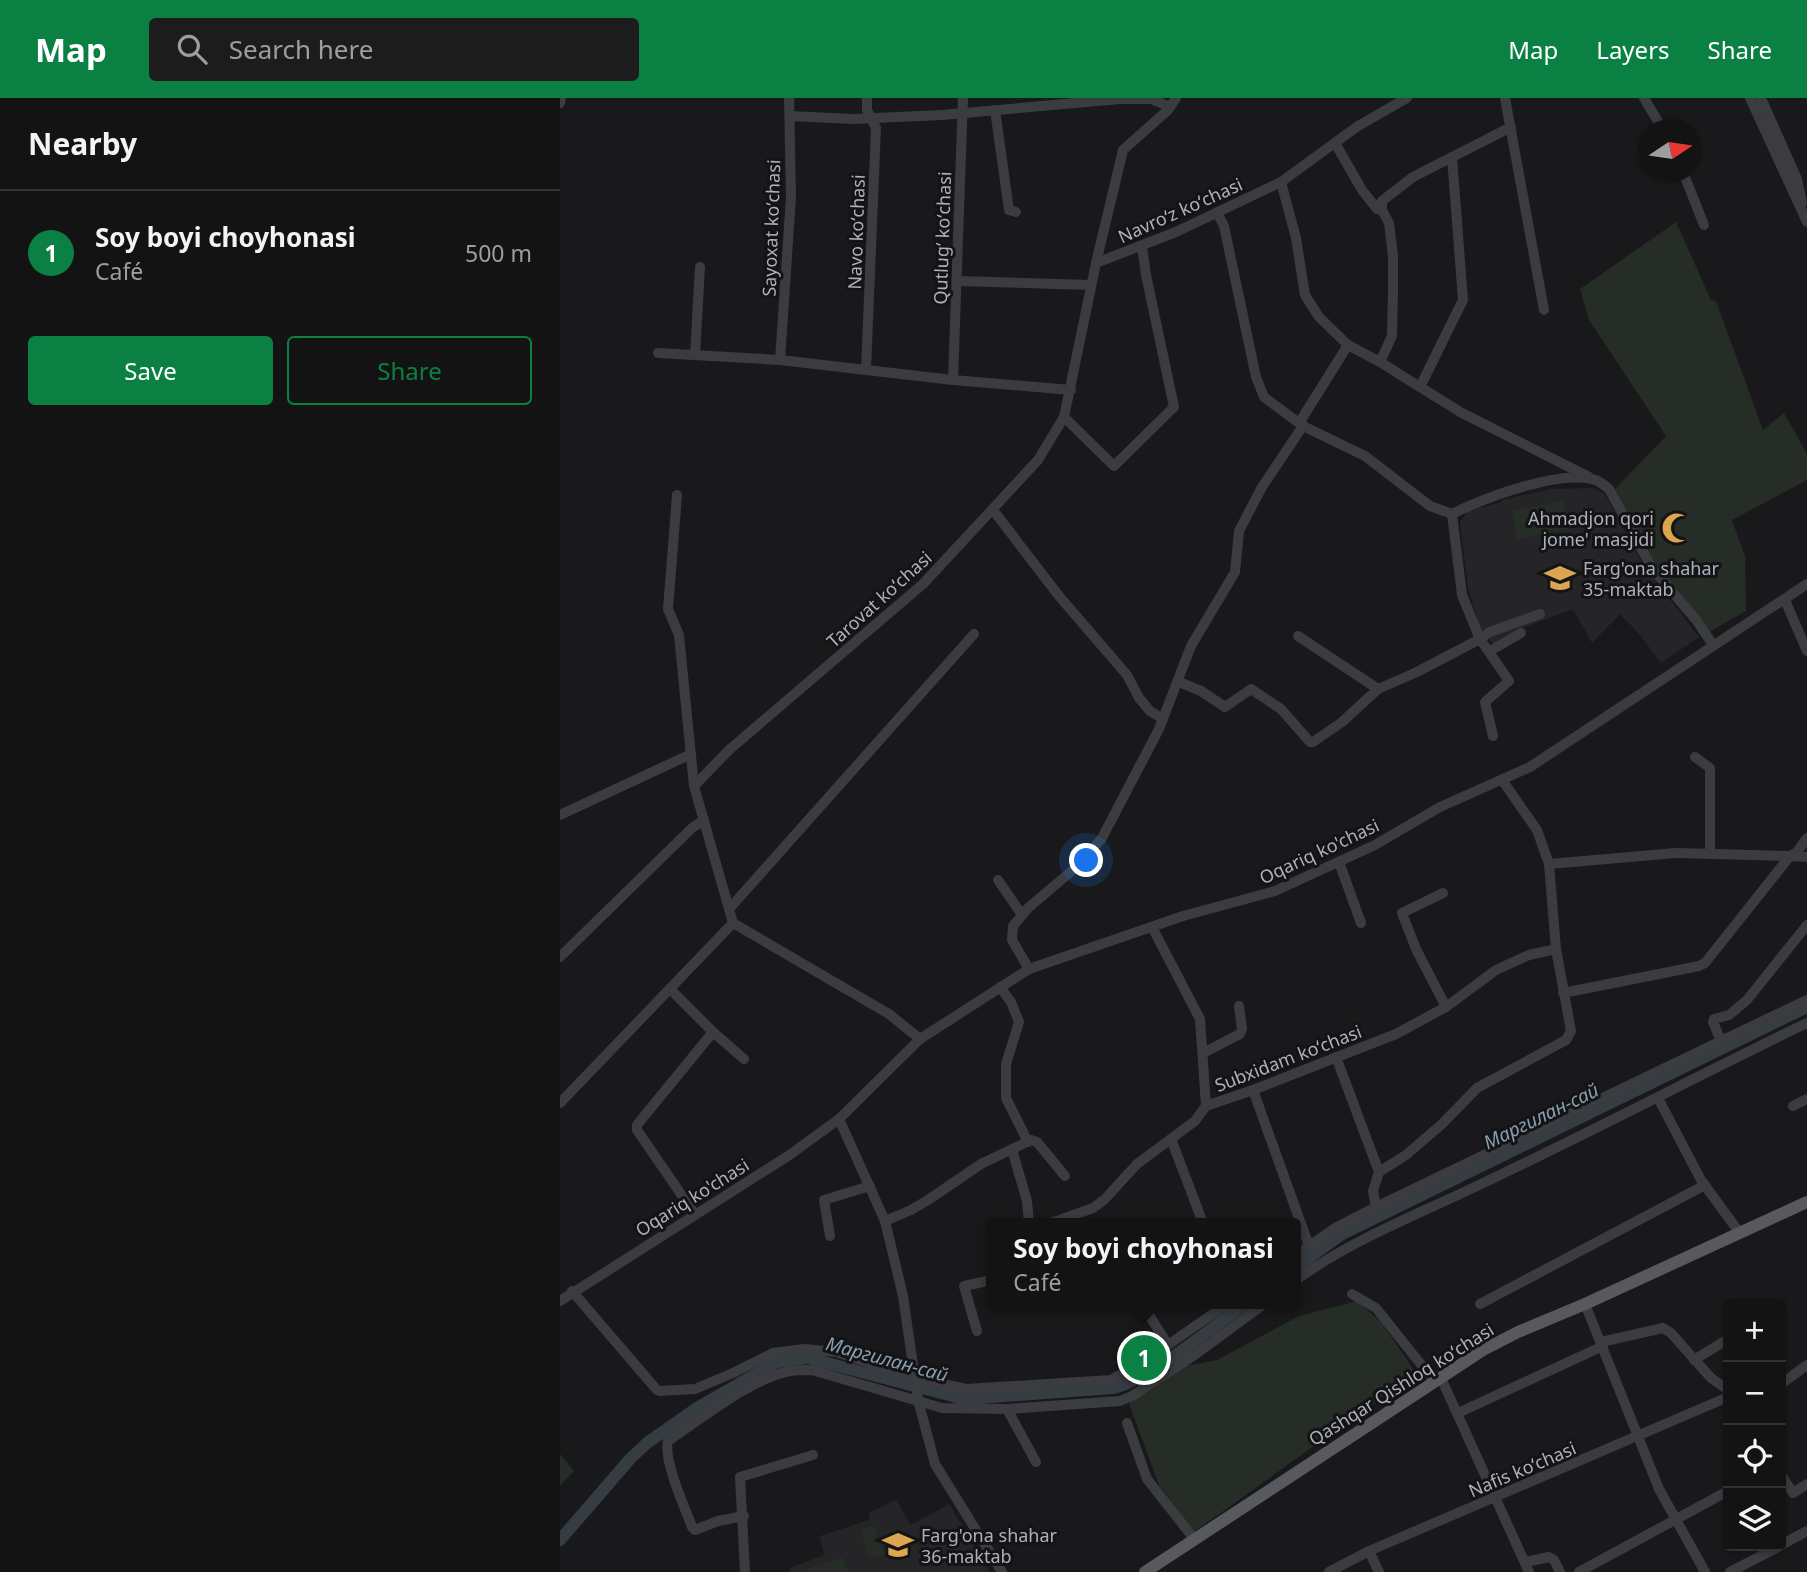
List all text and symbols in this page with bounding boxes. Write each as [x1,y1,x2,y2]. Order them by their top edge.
search box [149,18,639,81]
text: Map [35,27,107,72]
icon: search [173,30,211,68]
text: Search here [229,31,373,67]
text: Map [1508,33,1558,66]
text: Layers [1596,33,1670,66]
text: Share [1708,33,1772,66]
north arrow [1639,119,1702,182]
text: Nearby [28,123,137,164]
street label: Sayoxat koʻchasi [757,159,785,297]
street label: Qutlugʻ koʻchasi [928,171,956,305]
street label: Navroʻz koʻchasi [1114,172,1246,248]
street label: Navo koʻchasi [842,174,870,290]
text: Soy boyi choyhonasi [95,219,356,255]
text: 1 [44,237,58,269]
text: 500 m [465,237,532,269]
text: Café [95,255,143,287]
button: Save [28,336,273,405]
button: Share [287,336,532,405]
place label: Ahmadjon qori jome' masjidi [1528,506,1654,551]
mosque icon: Ahmadjon qori jome' masjidi [1660,511,1694,545]
street label: Tarovat koʻchasi [821,545,937,653]
place label: Farg'ona shahar 35-maktab [1583,556,1720,601]
school or university icon: Farg'ona shahar 35-maktab [1543,561,1577,595]
street label: Oqariq ko'chasi [1255,813,1383,889]
your location [1069,843,1103,877]
street label: Subxidam koʻchasi [1211,1019,1365,1097]
water label: Маргилан-сай [1479,1077,1603,1155]
street label: Oqariq ko'chasi [631,1153,753,1241]
popup [986,1218,1301,1309]
text: Soy boyi choyhonasi [1013,1230,1274,1266]
text: Café [1013,1266,1062,1298]
map controls [1723,1299,1786,1551]
button: + [1723,1299,1786,1362]
street label: Qashqar Qishloq koʻchasi [1304,1317,1498,1451]
water label: Маргилан-сай [823,1330,951,1388]
pin: 1 [1121,1332,1167,1384]
button: − [1723,1362,1786,1425]
button: locate [1723,1425,1786,1488]
street label: Nafis koʻchasi [1465,1436,1579,1502]
button: layers [1723,1488,1786,1551]
place label: Farg'ona shahar 36-maktab [921,1523,1058,1568]
school or university icon: Farg'ona shahar 36-maktab [881,1528,915,1562]

